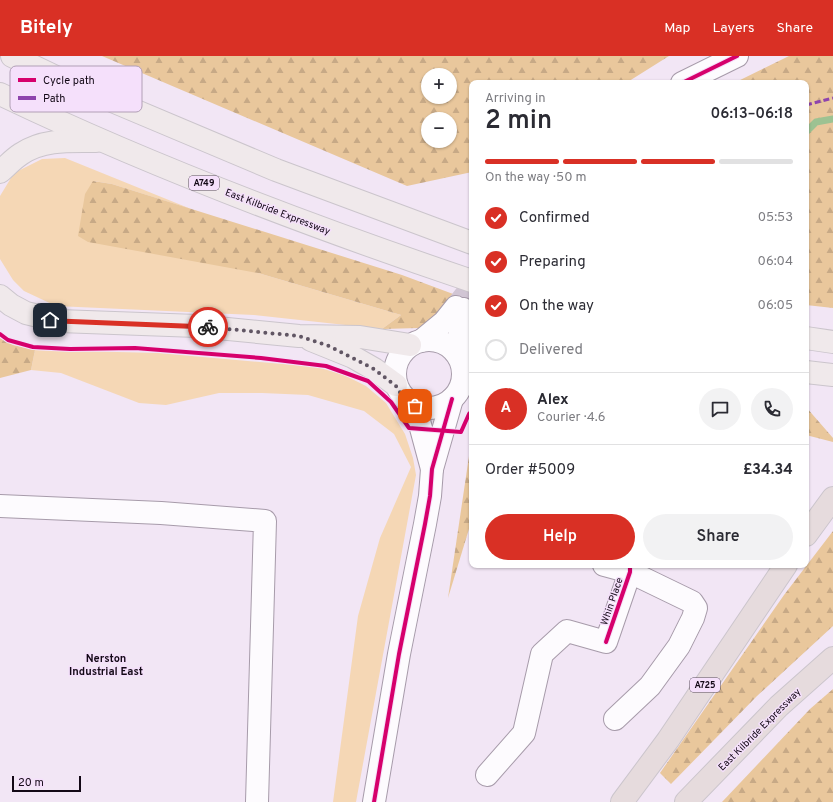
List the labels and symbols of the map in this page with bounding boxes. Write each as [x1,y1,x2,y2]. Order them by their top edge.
legend [10,66,142,112]
text: Cycle path [43,74,95,88]
text: Path [43,92,65,106]
road number: A749 [189,176,219,190]
street label: East Kilbride Expressway [223,186,332,238]
pin [33,303,67,337]
courier [188,307,228,347]
pin [398,389,432,423]
street label: Whin Place [598,576,627,627]
district label: Nerston Industrial East [69,652,143,679]
road number: A725 [690,678,720,692]
street label: East Kilbride Expressway [716,686,804,774]
scale bar [12,774,81,793]

